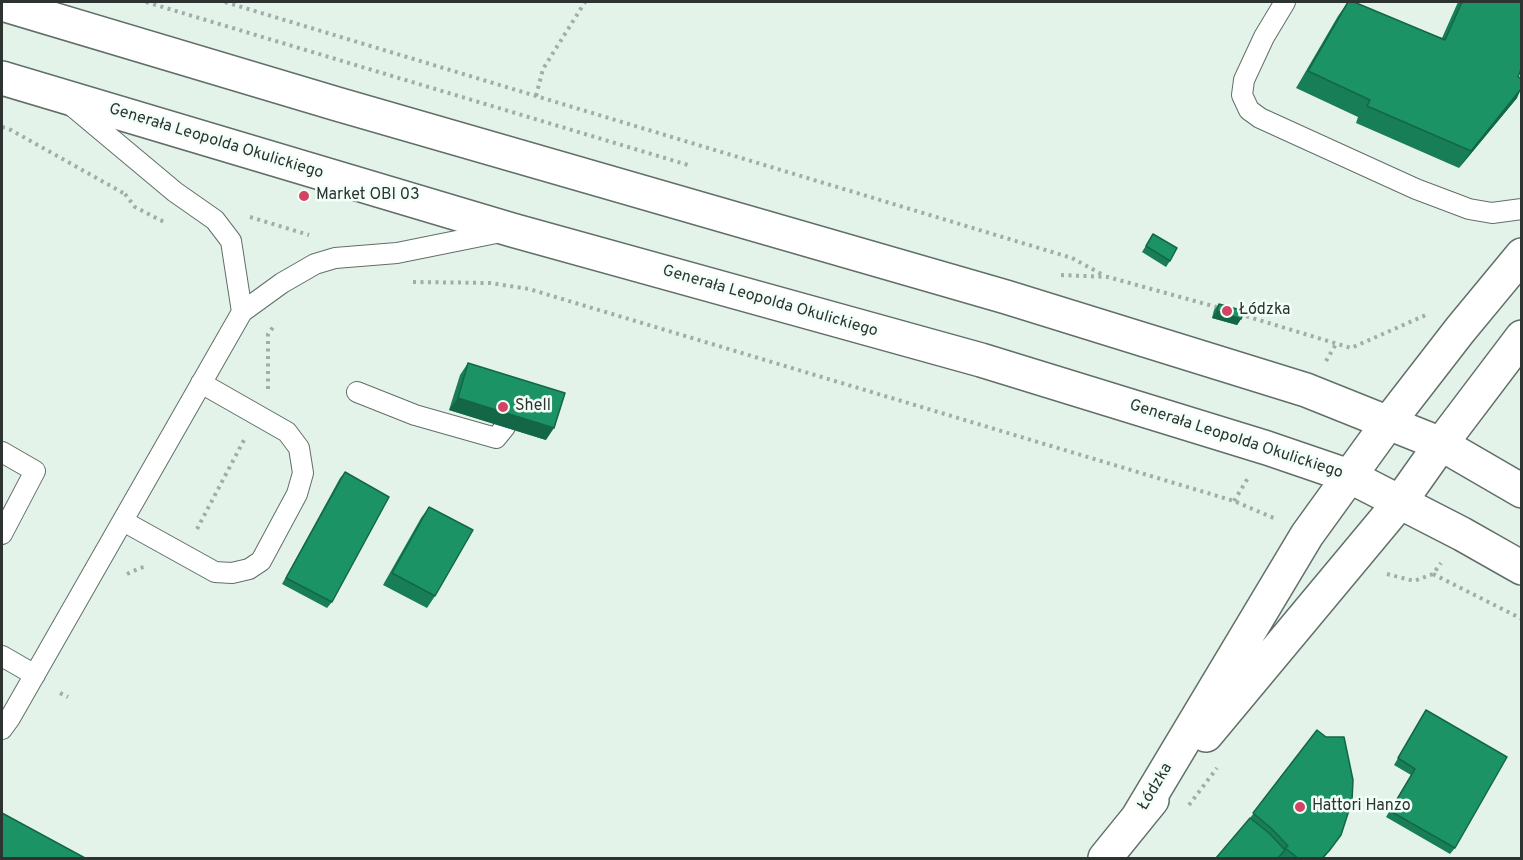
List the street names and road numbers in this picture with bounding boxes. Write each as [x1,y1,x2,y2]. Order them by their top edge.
street label: Generała Leopolda Okulickiego [106,100,326,184]
street label: Generała Leopolda Okulickiego [660,262,880,342]
street label: Generała Leopolda Okulickiego [1127,396,1345,484]
street label: Łódzka [1135,760,1177,814]

